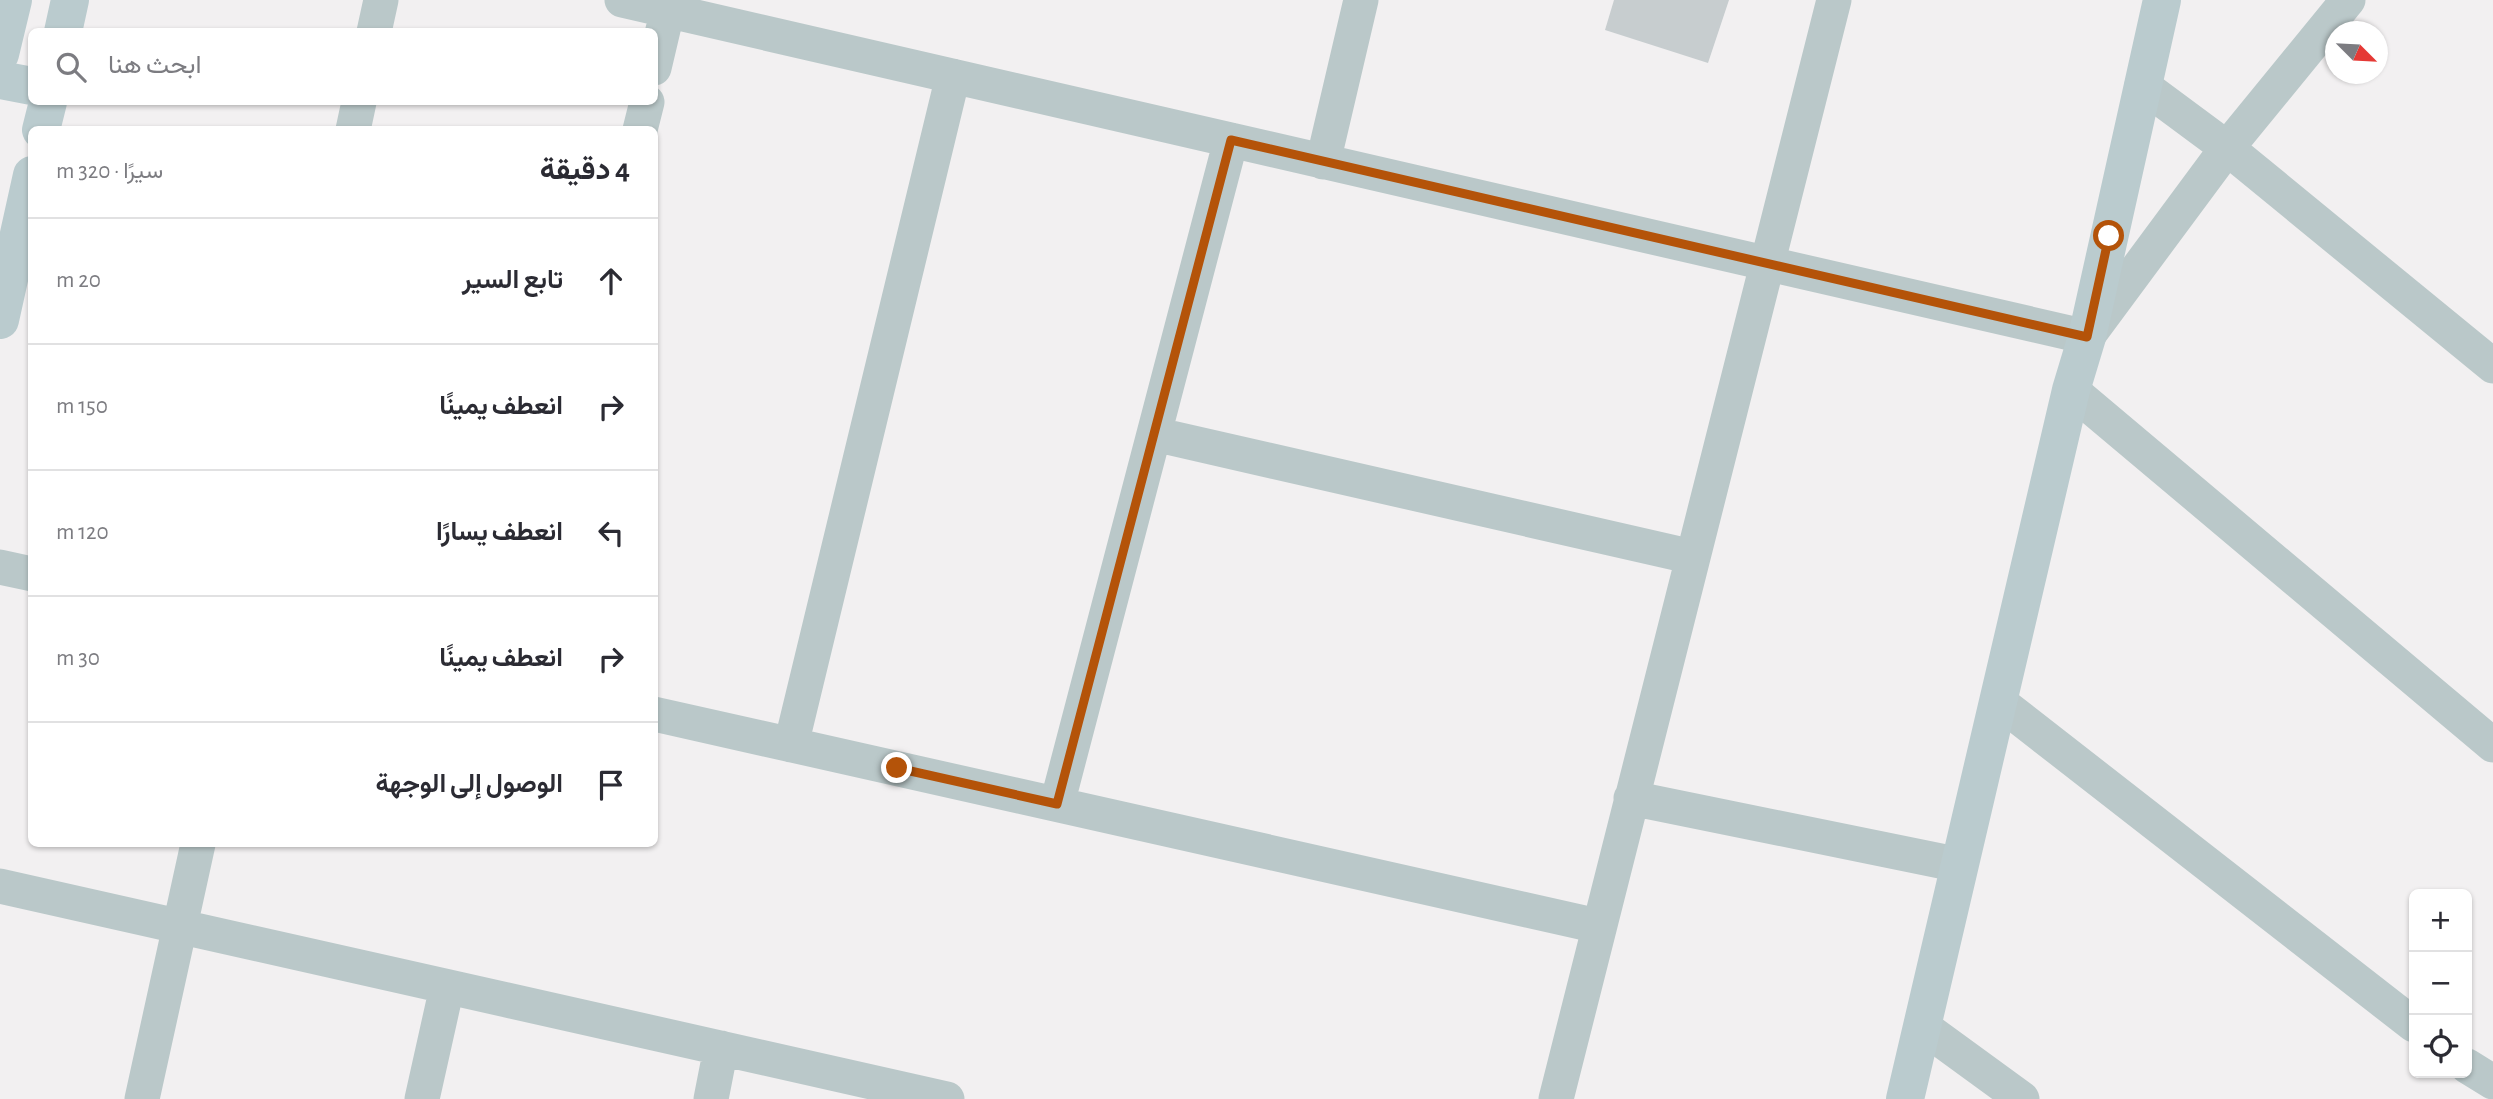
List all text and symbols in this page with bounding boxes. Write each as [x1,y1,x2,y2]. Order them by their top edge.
north arrow [2325,21,2388,84]
search box [28,28,658,105]
icon: search [52,48,90,86]
text: ابحث هنا [108,52,202,78]
text: 4 دقيقة [540,155,630,185]
text: سيرًا · 320 m [56,160,163,183]
route start [2093,220,2124,251]
icon: ahead [592,262,630,300]
text: تابع السير [462,267,563,293]
text: 20 m [56,269,101,292]
icon: right [592,388,630,426]
text: انعطف يمينًا [439,393,563,419]
text: 150 m [56,395,108,418]
icon: left [592,514,630,552]
text: انعطف يسارًا [436,519,563,545]
text: 120 m [56,521,109,544]
icon: right [592,640,630,678]
text: انعطف يمينًا [439,645,563,671]
text: 30 m [56,647,100,670]
route end [881,752,912,783]
icon: arrive [592,766,630,804]
text: الوصول إلى الوجهة [375,771,563,797]
map controls [2409,889,2472,1078]
button: + [2409,889,2472,952]
button: − [2409,952,2472,1015]
button: locate [2409,1015,2472,1078]

